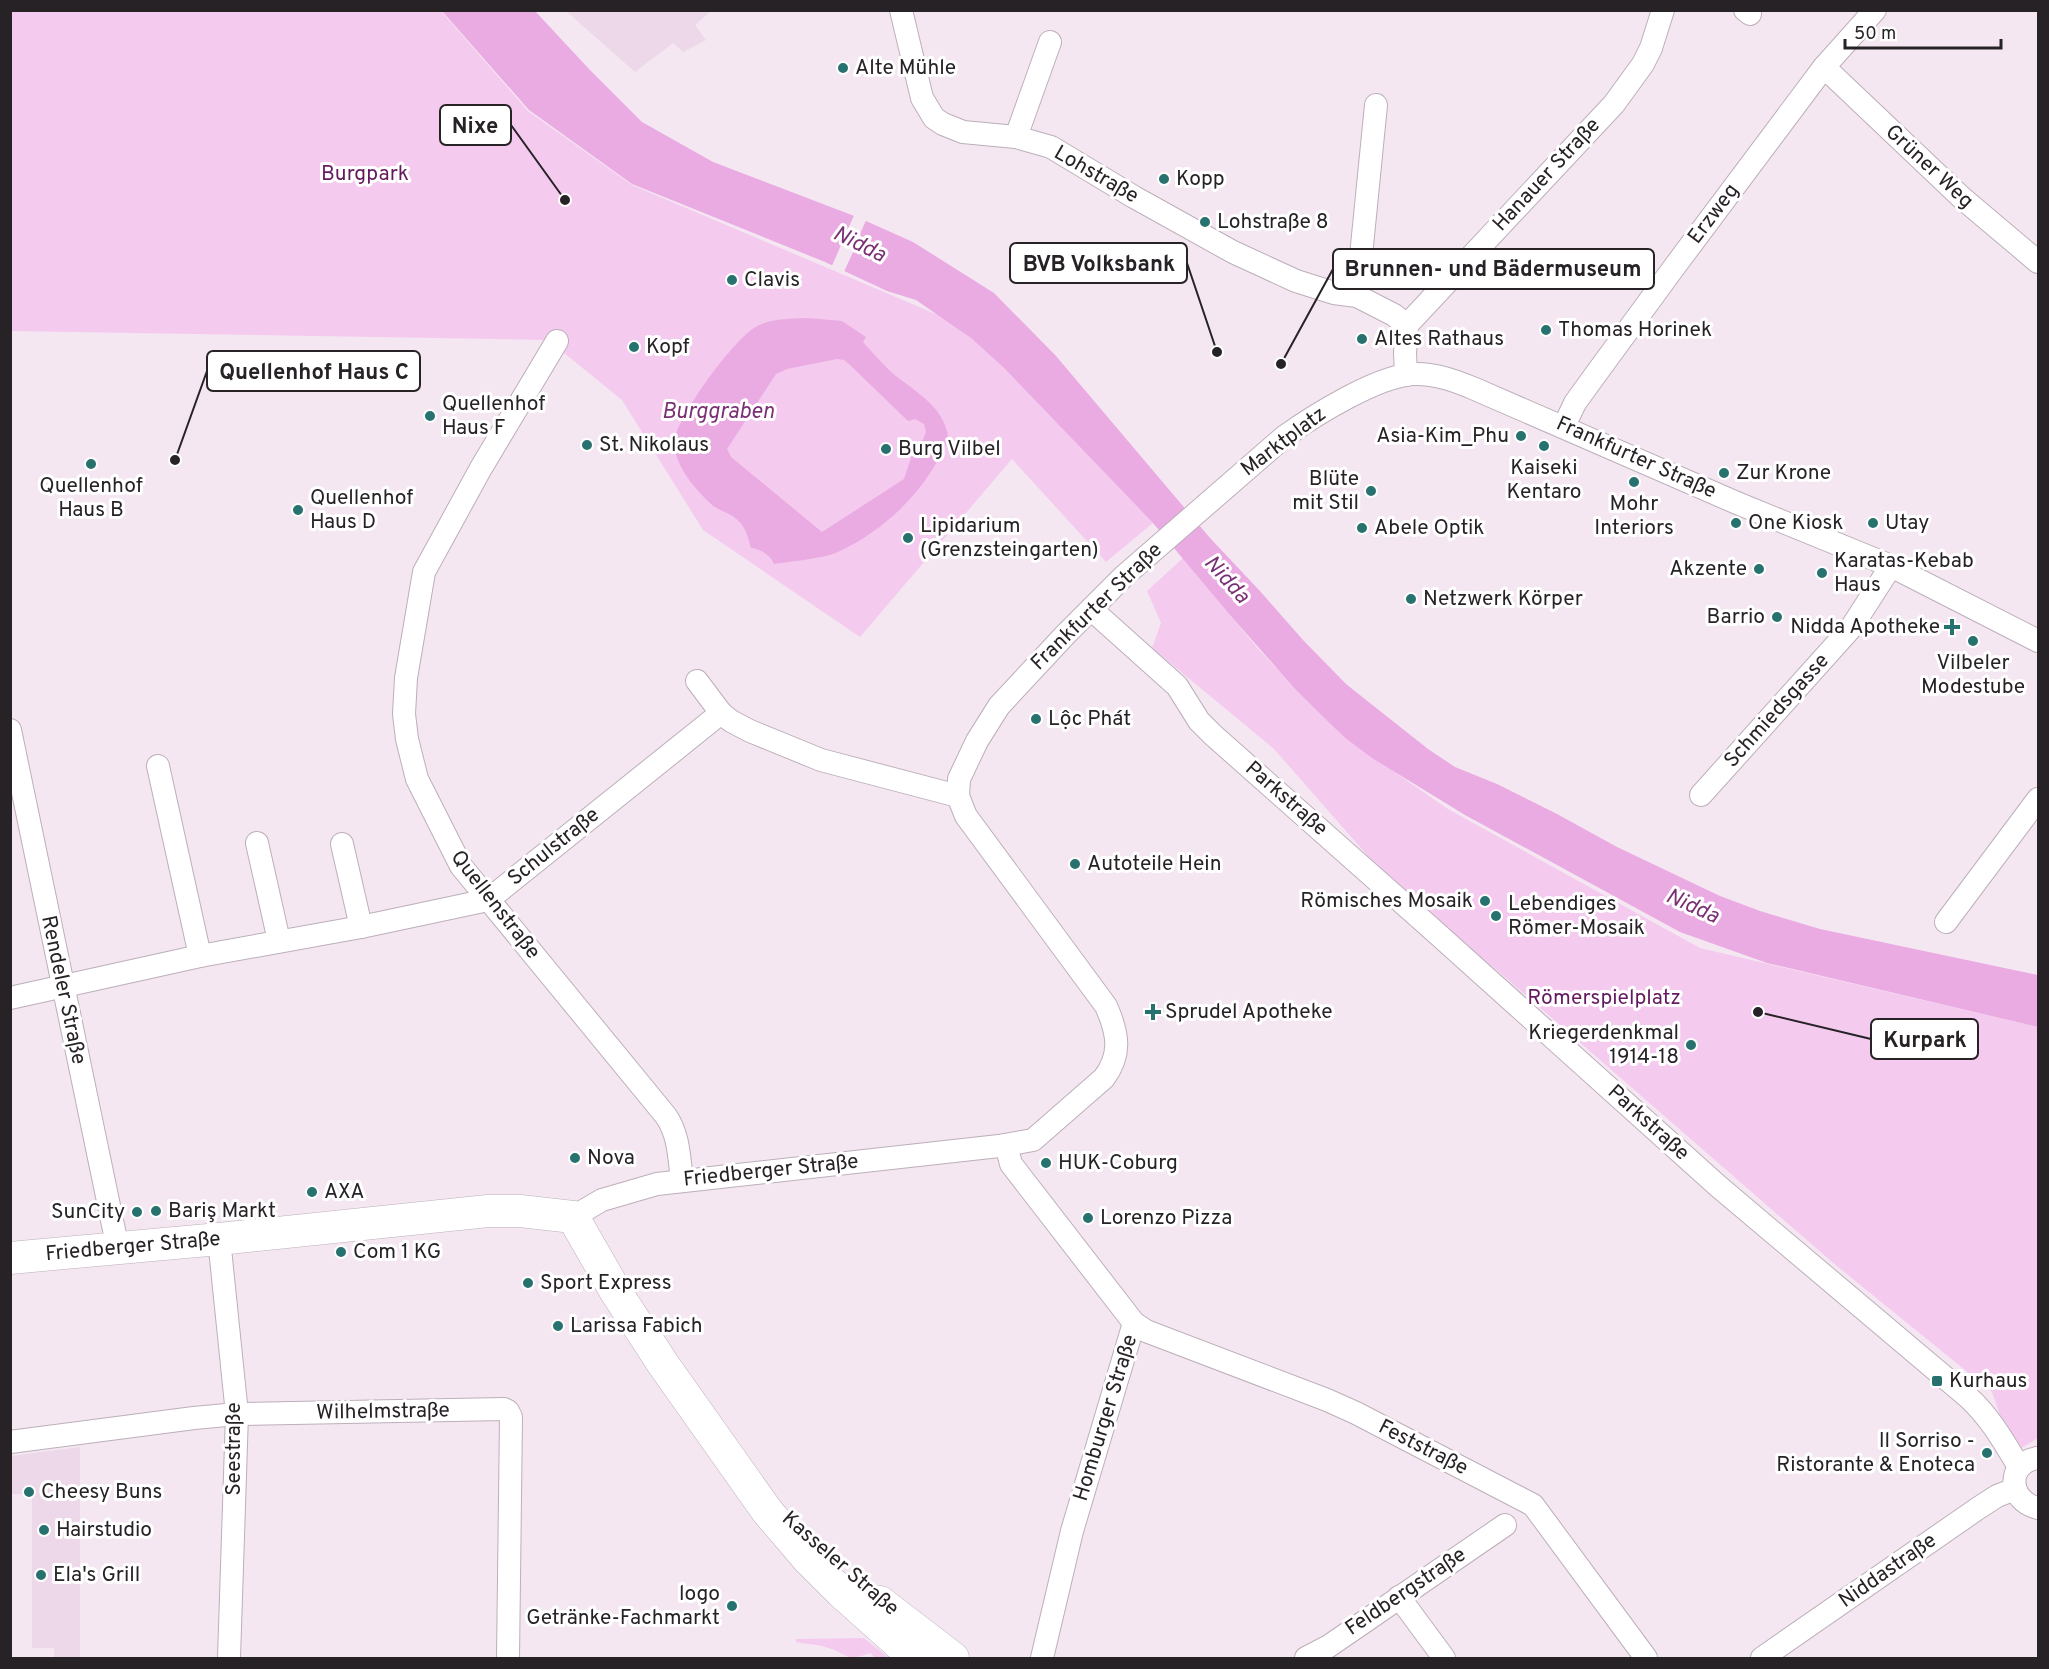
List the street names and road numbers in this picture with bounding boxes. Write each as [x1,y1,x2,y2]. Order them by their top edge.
street label: Hanauer Straße [1487,112,1607,238]
street label: Grüner Weg [1879,119,1979,215]
street label: Lohstraße [1049,140,1143,210]
street label: Erzweg [1682,178,1746,250]
street label: Marktplatz [1236,401,1332,483]
street label: Frankfurter Straße [1552,411,1720,505]
street label: Frankfurter Straße [1026,537,1168,677]
street label: Schmiedsgasse [1719,648,1835,774]
street label: Parkstraße [1239,756,1333,842]
street label: Schulstraße [503,802,605,892]
street label: Quellenstraße [444,845,546,965]
street label: Rendeler Straße [34,913,92,1067]
street label: Parkstraße [1601,1079,1695,1167]
street label: Friedberger Straße [682,1148,860,1194]
street label: Friedberger Straße [44,1226,222,1268]
street label: Homburger Straße [1068,1331,1144,1505]
street label: Wilhelmstraße [316,1397,450,1427]
street label: Seestraße [221,1402,248,1496]
street label: Feststraße [1374,1414,1472,1482]
street label: Kasseler Straße [776,1506,904,1622]
street label: Niddastraße [1834,1527,1942,1615]
street label: Feldbergstraße [1340,1542,1472,1642]

